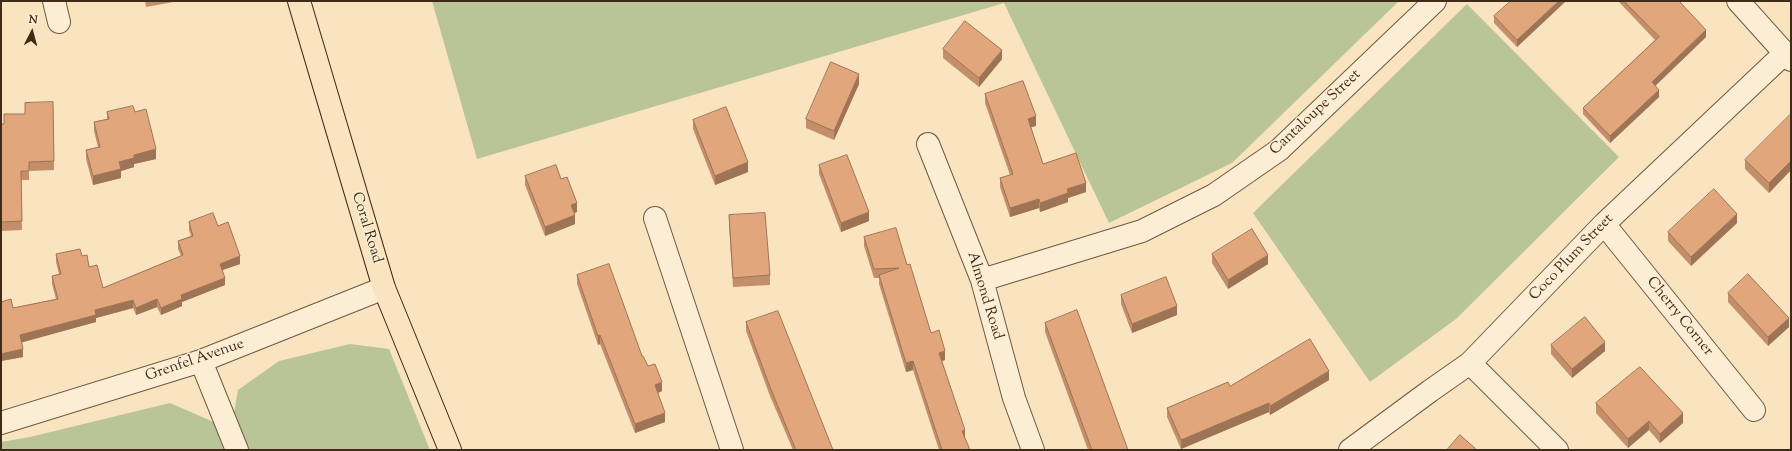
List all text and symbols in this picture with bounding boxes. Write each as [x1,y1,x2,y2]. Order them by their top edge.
north arrow [12,12,52,52]
text: N [28,12,38,28]
street label: Cantaloupe Street [1267,66,1365,160]
street label: Coral Road [347,190,385,266]
street label: Coco Plum Street [1526,211,1618,305]
street label: Almond Road [962,250,1006,342]
street label: Cherry Corner [1642,274,1716,360]
street label: Grenfel Avenue [143,336,247,386]

